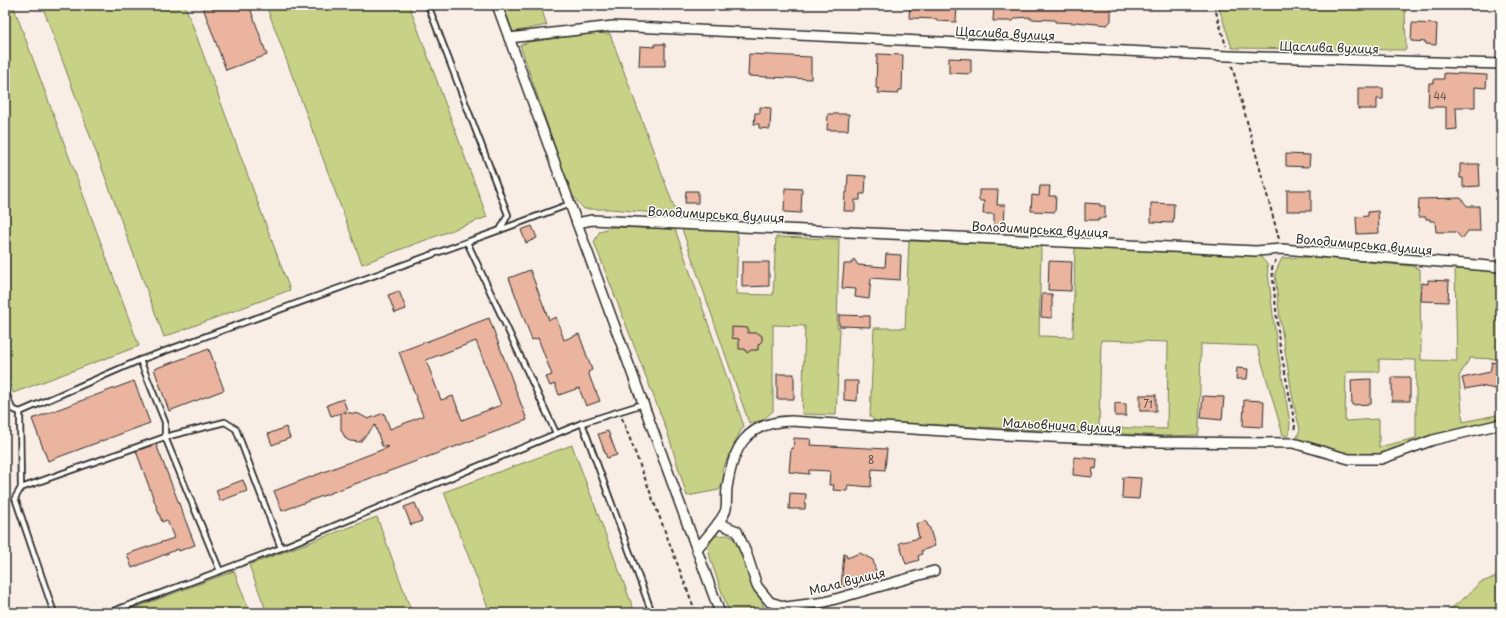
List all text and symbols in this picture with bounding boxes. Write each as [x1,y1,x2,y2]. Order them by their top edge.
street label: Щаслива вулиця [955,21,1055,45]
street label: Щаслива вулиця [1279,36,1379,58]
house number: 44 [1433,88,1447,103]
street label: Володимирська вулиця [647,201,785,227]
street label: Володимирська вулиця [971,216,1109,242]
street label: Володимирська вулиця [1295,229,1433,259]
house number: 71 [1143,396,1153,411]
street label: Мальовнича вулиця [1002,413,1122,437]
house number: 8 [868,452,874,467]
street label: Мала вулиця [807,563,887,599]

